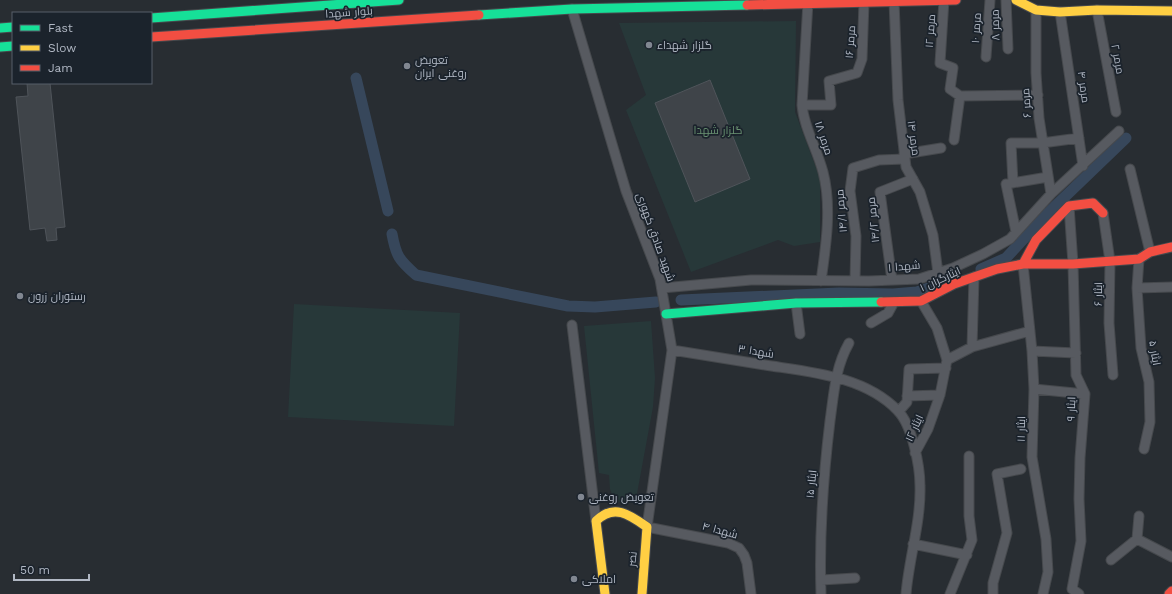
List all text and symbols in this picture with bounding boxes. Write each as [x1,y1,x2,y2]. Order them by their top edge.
street label: بلوار شهدا [325,4,373,21]
street label: مرمر ۸ [988,9,1003,41]
legend [12,12,152,84]
street label: مرمر ۱۰ [969,12,984,44]
street label: مرمر ۱۲ [923,14,938,48]
text: Fast [48,21,73,35]
street label: مرمر ۱۶ [843,25,858,59]
place label: گلزار شهداء [657,39,712,52]
marker: گلزار شهداء [644,40,654,50]
text: Slow [48,41,76,55]
street label: مرمر ۲ [1108,43,1127,75]
place label: تعویض روغنی ایران [415,54,467,80]
text: Jam [48,61,73,75]
marker: تعویض روغنی ایران [402,61,412,71]
street label: مرمر ۴ [1075,70,1092,104]
street label: مرمر ۶ [1019,88,1034,118]
street label: مرمر ۱۸ [812,120,835,157]
street label: مرمر ۱۴ [905,120,922,156]
park label: گلزار شهدا [694,124,742,137]
street label: مرمر ۱۴/۱ [833,189,850,233]
street label: شهید صادق کهوری [633,191,678,283]
street label: مرمر ۱۴/۲ [865,196,882,243]
street label: شهدا ۱ [887,259,921,274]
street label: ایثارگران ۱ [918,264,963,295]
street label: ایثار ۶ [1092,282,1105,306]
place label: رستوران زرون [28,290,86,303]
marker: رستوران زرون [15,291,25,301]
street label: ایثار ۵ [1146,340,1163,367]
street label: شهدا ۳ [737,342,775,361]
street label: ایثار ۹ [1065,396,1078,422]
street label: ایثار ۱۲ [903,413,926,444]
street label: ایثار ۱۱ [1015,416,1028,442]
street label: ایثار ۱۵ [804,469,819,499]
place label: تعویض روغنی [589,491,654,504]
marker: تعویض روغنی [576,492,586,502]
street label: شهدا ۴ [701,520,739,541]
street label: نصر [625,551,640,568]
scale bar [14,556,89,582]
text: 50 m [20,563,50,577]
place label: املاکی [582,573,616,586]
marker: املاکی [569,574,579,584]

